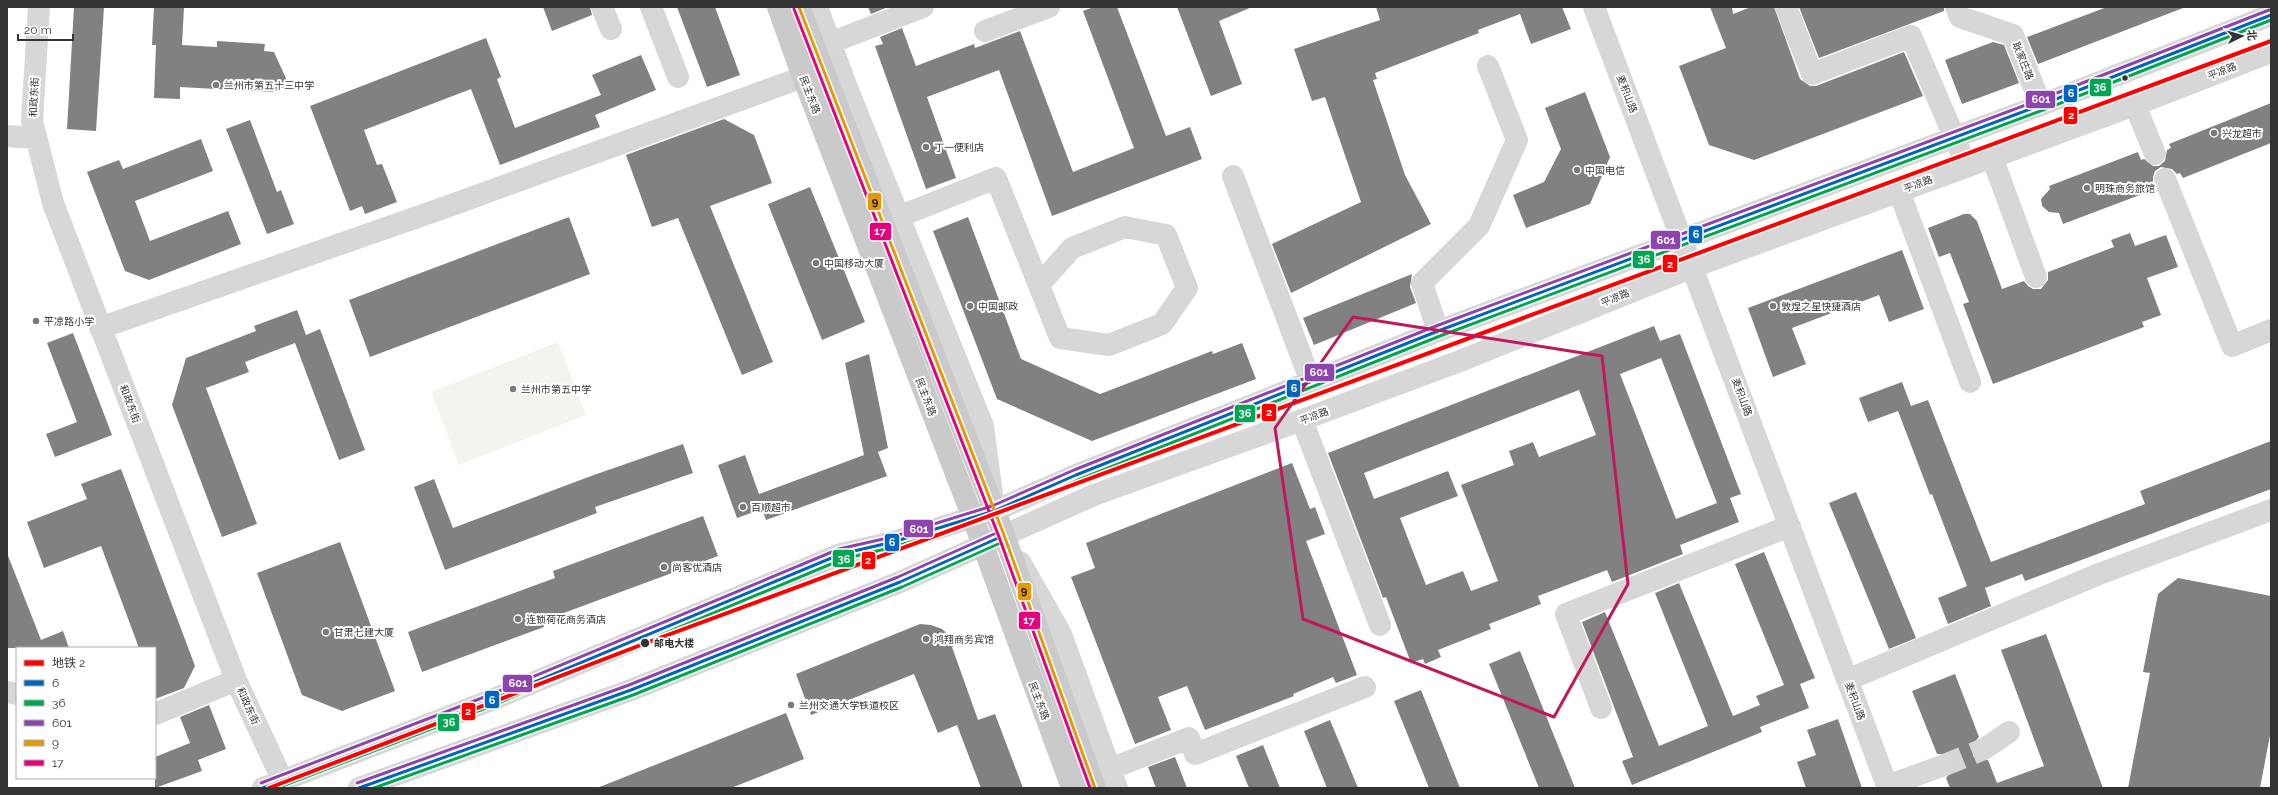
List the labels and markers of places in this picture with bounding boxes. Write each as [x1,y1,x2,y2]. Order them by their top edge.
unlabelled marker [2120,73,2130,83]
marker: 兰州市第五十三中学 [211,80,221,90]
place label: 兰州市第五十三中学 [224,80,314,91]
marker: 兴龙超市 [2209,128,2219,138]
place label: 兴龙超市 [2222,128,2262,139]
marker: 丁一便利店 [921,142,931,152]
place label: 丁一便利店 [934,142,984,153]
marker: 中国电信 [1572,165,1582,175]
place label: 中国电信 [1585,165,1625,176]
marker: 明珠商务旅馆 [2082,183,2092,193]
place label: 明珠商务旅馆 [2095,183,2155,194]
marker: 中国移动大厦 [811,258,821,268]
place label: 中国移动大厦 [824,258,884,269]
marker: 中国邮政 [965,301,975,311]
place label: 中国邮政 [978,301,1018,312]
marker: 敦煌之星快捷酒店 [1768,301,1778,311]
place label: 敦煌之星快捷酒店 [1781,301,1861,312]
marker: 平凉路小学 [31,316,41,326]
place label: 平凉路小学 [44,316,94,327]
marker: 兰州市第五中学 [508,384,518,394]
place label: 兰州市第五中学 [521,384,591,395]
marker: 百顺超市 [738,502,748,512]
place label: 百顺超市 [751,502,791,513]
marker: 尚客优酒店 [659,562,669,572]
place label: 尚客优酒店 [672,562,722,573]
marker: 连锁荷花商务酒店 [513,614,523,624]
place label: 连锁荷花商务酒店 [526,614,606,625]
marker: 甘肃七建大厦 [321,627,331,637]
place label: 甘肃七建大厦 [334,627,394,638]
marker: 鸿翔商务宾馆 [921,634,931,644]
place label: 鸿翔商务宾馆 [934,634,994,645]
marker: 邮电大楼 [639,637,651,649]
place label: 邮电大楼 [654,638,694,649]
marker: 兰州交通大学铁道校区 [786,700,796,710]
place label: 兰州交通大学铁道校区 [799,700,899,711]

